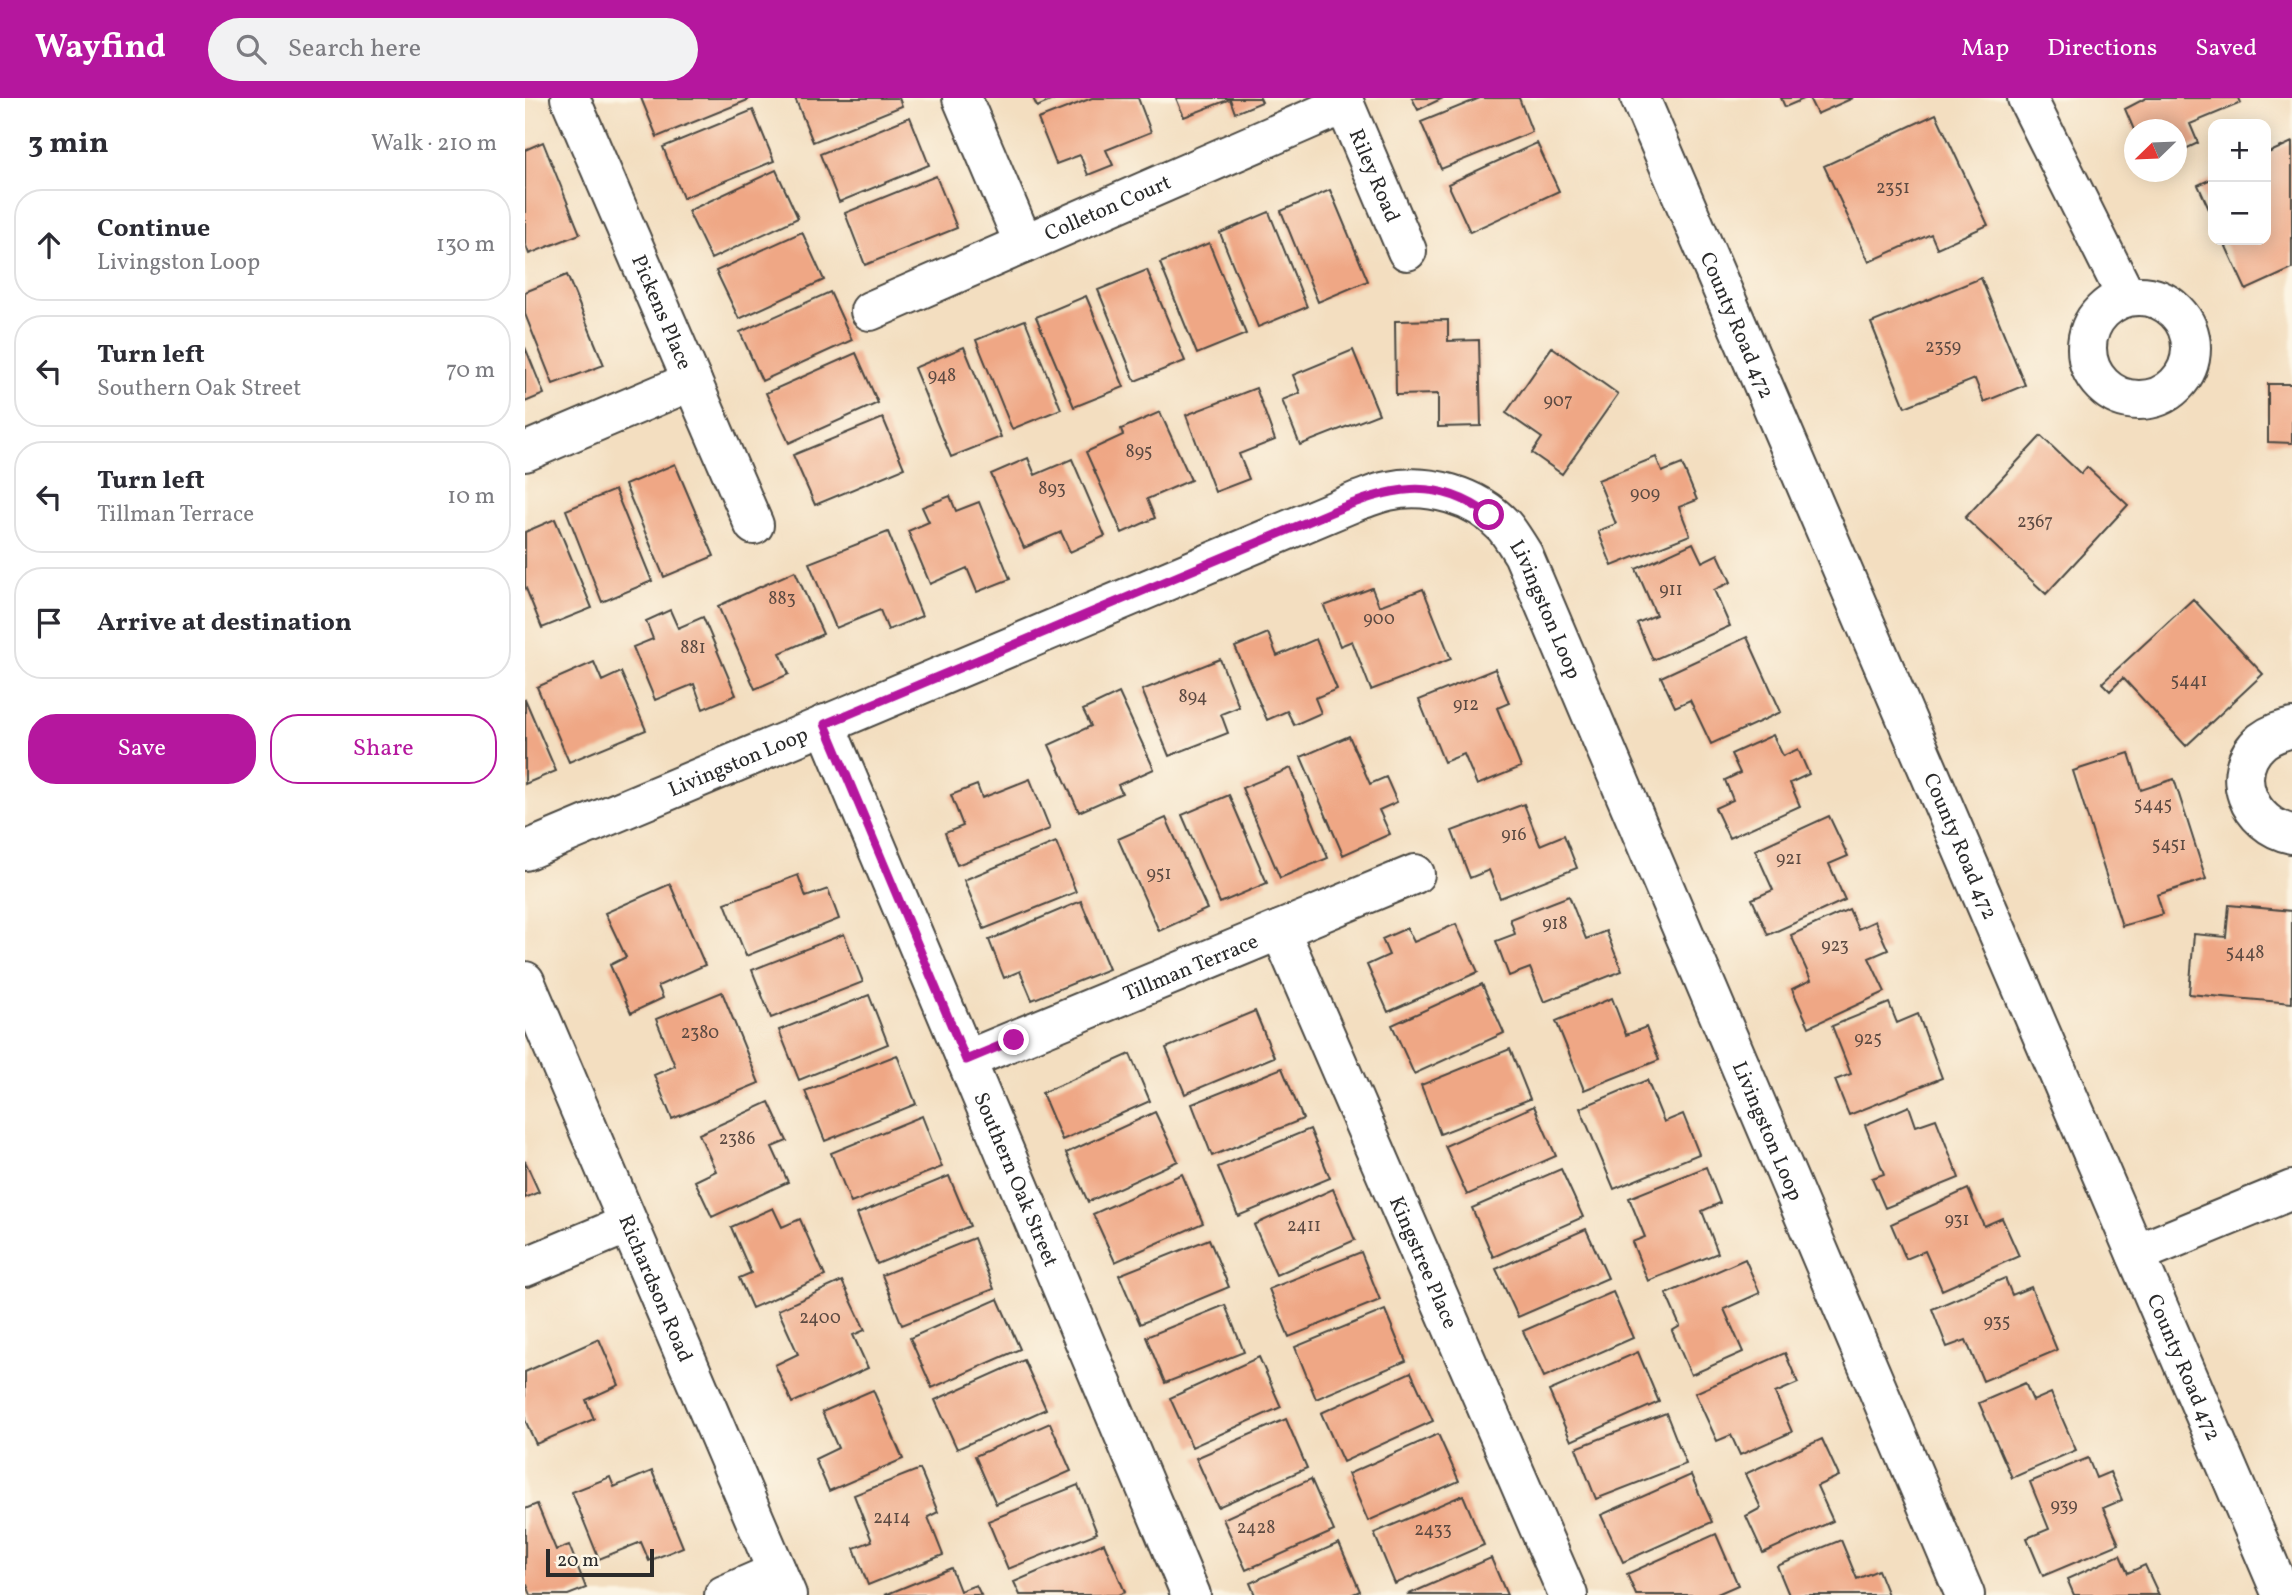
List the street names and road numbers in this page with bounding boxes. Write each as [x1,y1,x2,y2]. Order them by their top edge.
street label: Riley Road [1341,125,1406,227]
street label: Colleton Court [1040,169,1176,249]
street label: County Road 472 [1692,248,1780,403]
street label: Pickens Place [623,251,698,375]
street label: Livingston Loop [1502,535,1587,684]
street label: Livingston Loop [664,721,813,805]
street label: County Road 472 [1915,769,2004,925]
street label: Tillman Terrace [1119,928,1263,1009]
street label: Livingston Loop [1724,1057,1809,1206]
street label: Southern Oak Street [965,1088,1065,1272]
street label: Kingstree Place [1381,1192,1464,1333]
street label: Richardson Road [610,1211,699,1367]
street label: County Road 472 [2139,1290,2227,1446]

